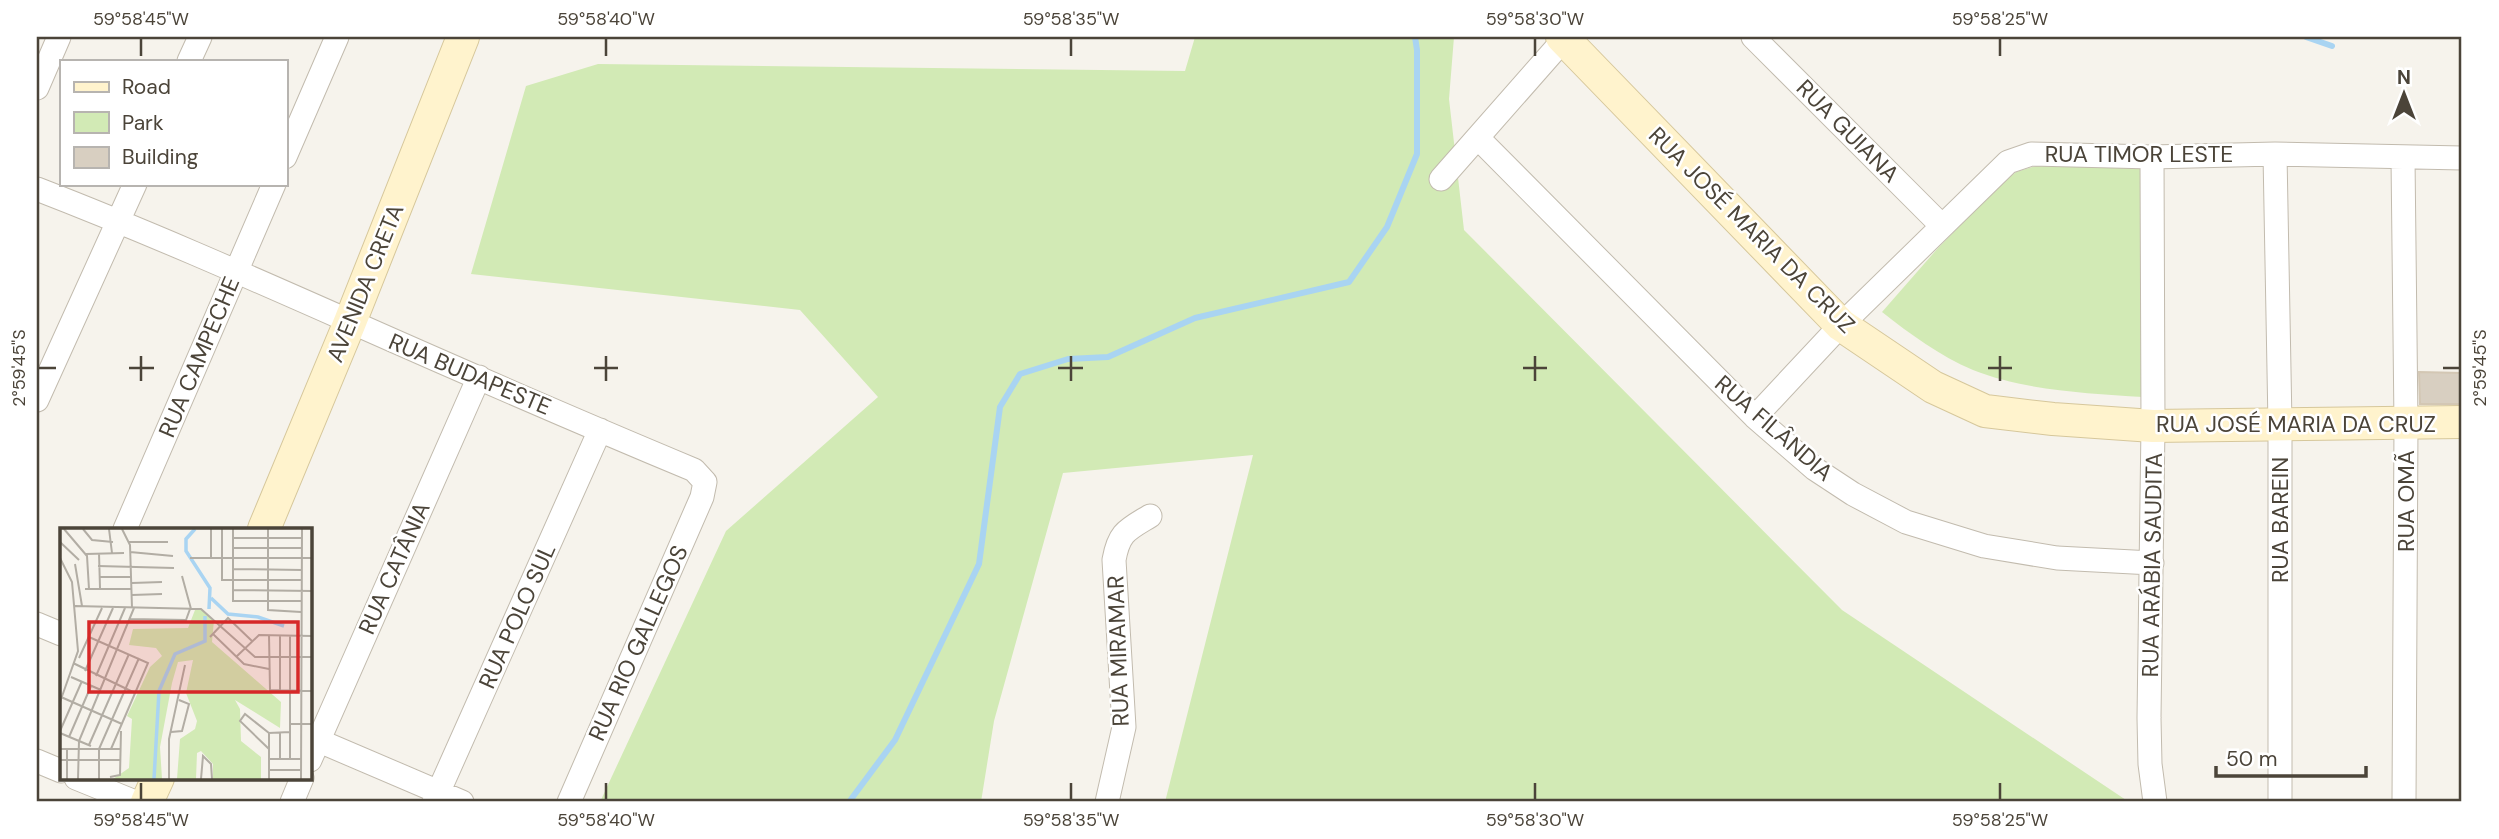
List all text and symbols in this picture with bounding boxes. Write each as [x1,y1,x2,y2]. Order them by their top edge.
text: 59°58'45"W [93,7,189,31]
text: 59°58'40"W [557,7,655,31]
text: 59°58'35"W [1023,7,1119,31]
text: 59°58'30"W [1486,7,1584,31]
text: 59°58'25"W [1952,7,2048,31]
legend [60,60,287,186]
north arrow [2370,60,2440,130]
text: N [2397,65,2411,90]
text: Road [122,73,171,101]
street label: RUA GUIANA [1790,73,1906,189]
text: Park [122,109,164,137]
street label: RUA JOSÉ MARIA DA CRUZ [1642,120,1862,340]
street label: RUA TIMOR LESTE [2045,139,2233,169]
text: Building [122,143,199,171]
street label: AVENIDA CRETA [320,199,410,367]
street label: RUA CAMPECHE [152,272,246,442]
street label: RUA BUDAPESTE [384,326,556,422]
text: 2°59'45"S [7,329,31,407]
text: 2°59'45"S [2468,329,2492,407]
street label: RUA FILÂNDIA [1709,368,1839,488]
street label: RUA JOSÉ MARIA DA CRUZ [2156,409,2436,439]
street label: RUA OMÃ [2391,450,2421,552]
street label: RUA ARÁBIA SAUDITA [2135,452,2169,678]
street label: RUA BAREIN [2265,457,2295,583]
street label: RUA CATÂNIA [351,497,437,639]
inset map [60,528,312,780]
street label: RUA POLO SUL [472,539,562,693]
street label: RUA RIO GALLEGOS [581,541,695,745]
street label: RUA MIRAMAR [1100,575,1136,727]
scale bar [2216,734,2366,778]
text: 50 m [2226,745,2277,773]
text: 59°58'45"W [93,808,189,832]
text: 59°58'40"W [557,808,655,832]
text: 59°58'35"W [1023,808,1119,832]
text: 59°58'30"W [1486,808,1584,832]
text: 59°58'25"W [1952,808,2048,832]

